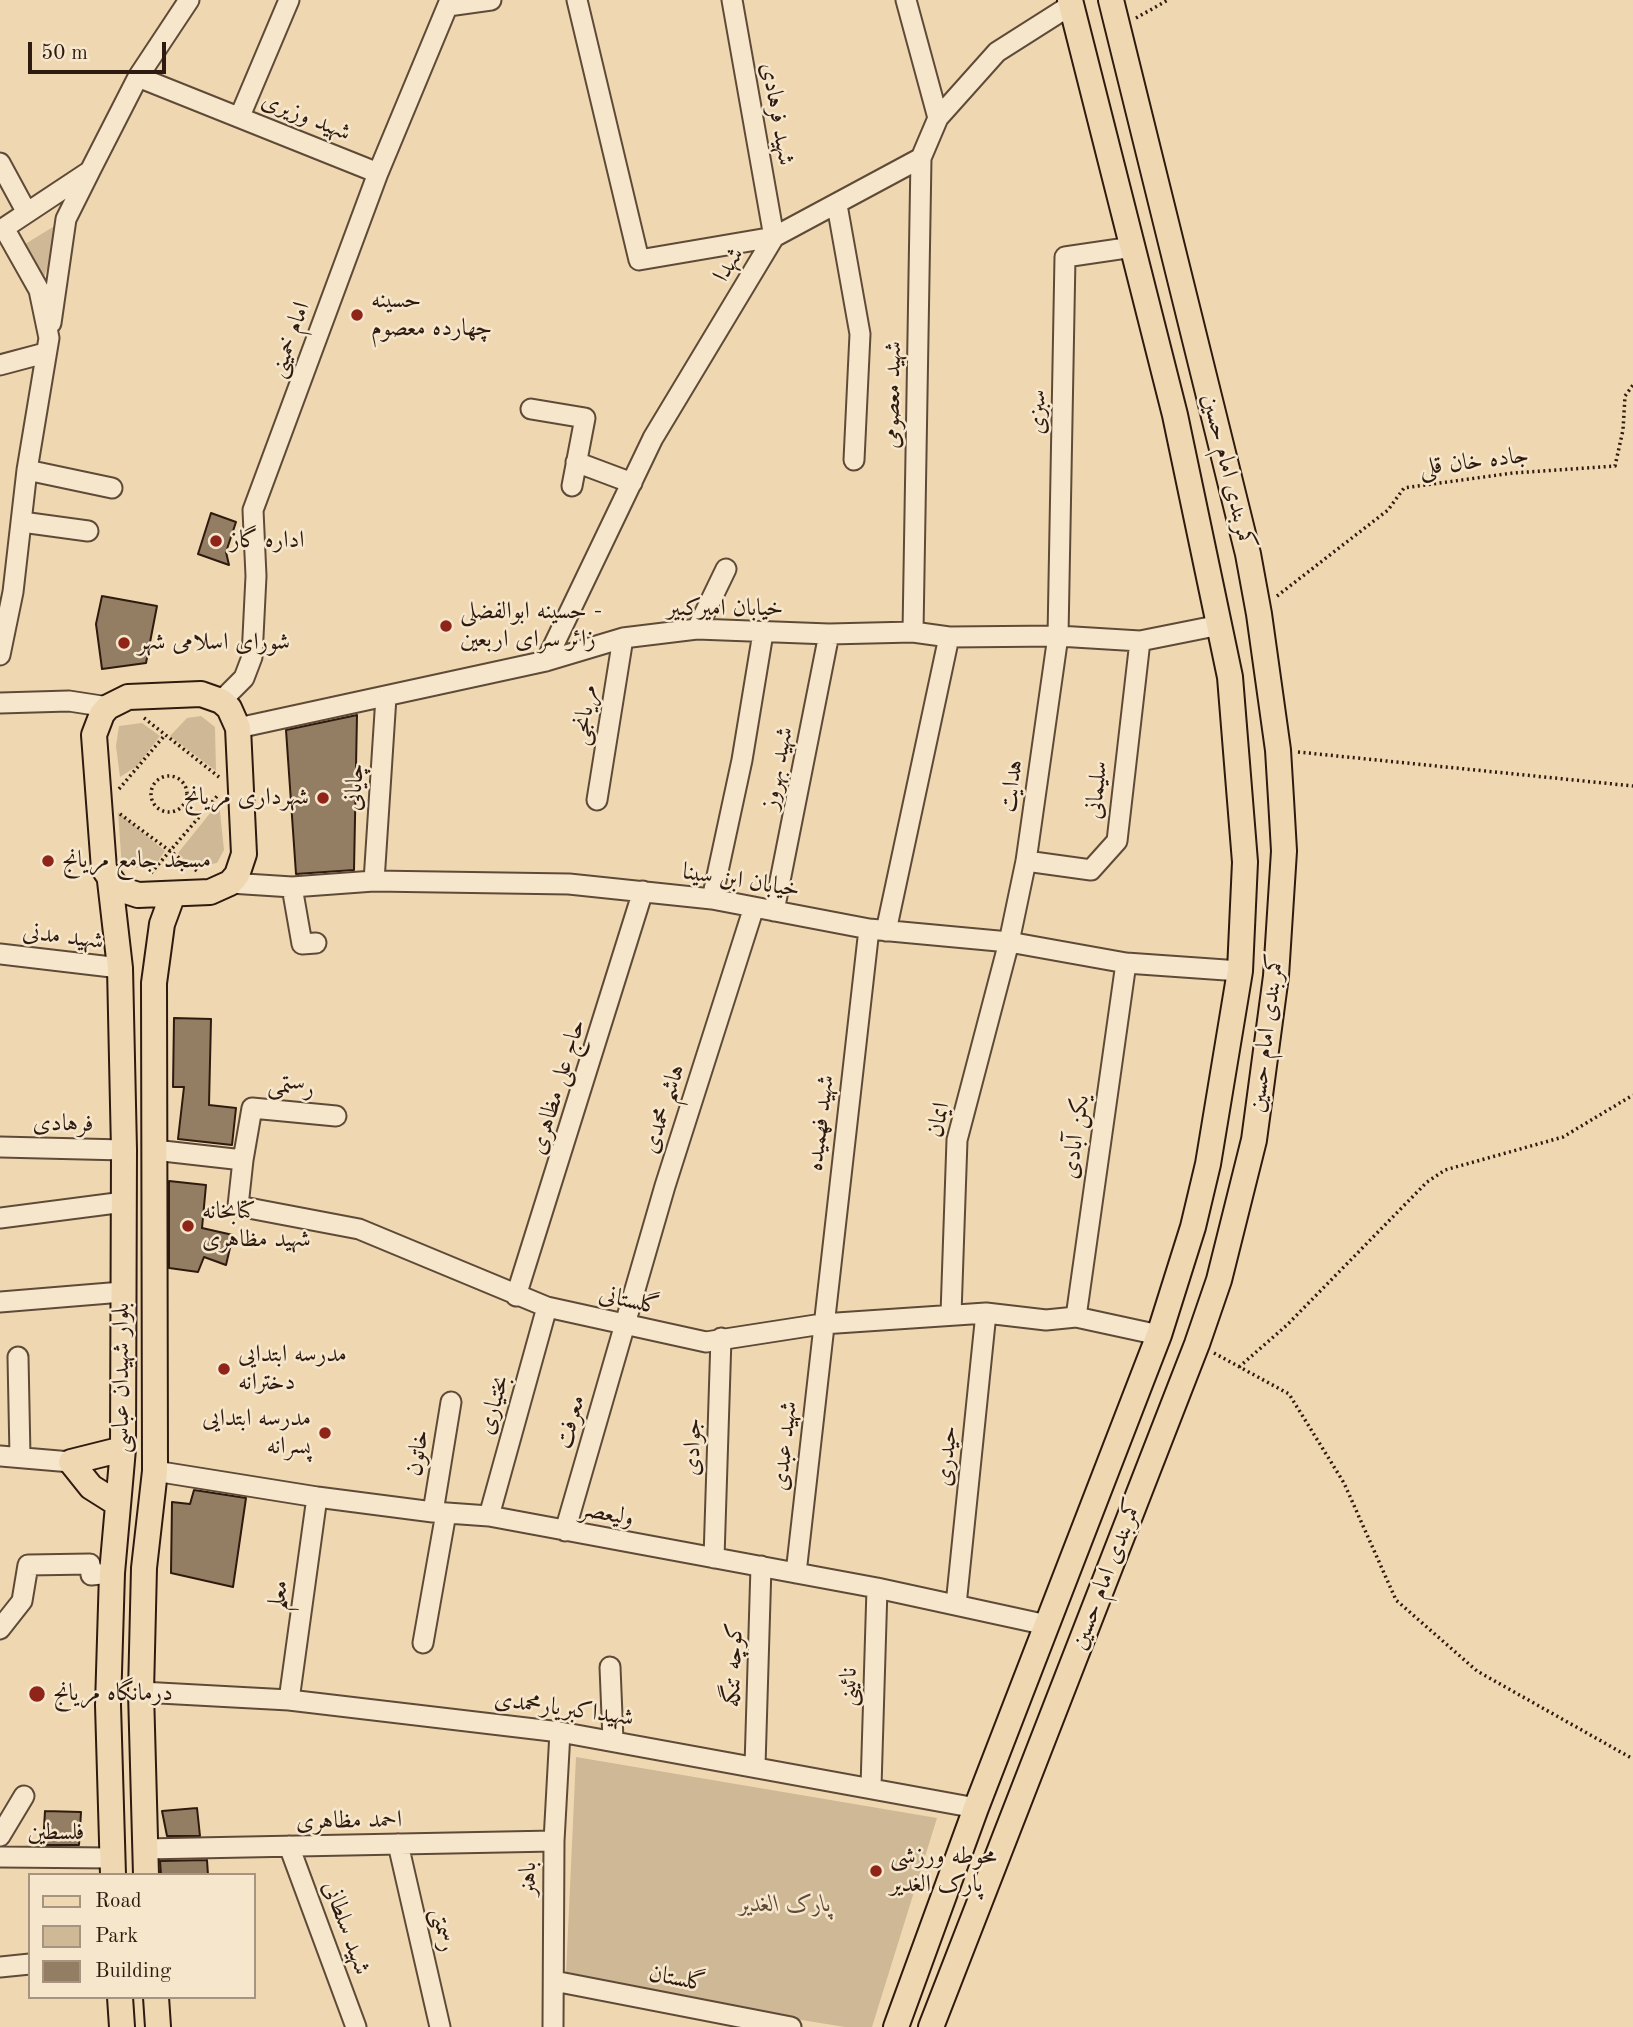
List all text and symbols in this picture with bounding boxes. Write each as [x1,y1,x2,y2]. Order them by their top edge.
scale bar [32,28,170,72]
text: 50 m [41,43,88,64]
street label: شهید فرهادی [754,60,800,168]
street label: شهید وزیری [257,86,355,148]
street label: شهدا [707,242,751,288]
place label: حسینه چهارده معصوم [371,287,492,343]
street label: امام خمینی [263,298,317,382]
marker: حسینه چهارده معصوم [349,307,365,323]
street label: شهید معصومی [878,341,908,449]
street label: سبزی [1023,389,1053,435]
street label: کمربندی امام حسین [1195,391,1261,553]
street label: جاده خان قلی [1418,441,1530,483]
place label: اداره گاز [230,527,305,555]
marker: اداره گاز [208,533,224,549]
street label: خیابان امیرکبیر [667,595,783,623]
place label: حسینه ابوالفضلی - زائر سرای اربعین [460,598,602,654]
marker: حسینه ابوالفضلی - زائر سرای اربعین [438,618,454,634]
place label: شورای اسلامی شهر [138,629,290,657]
marker: شورای اسلامی شهر [116,635,132,651]
street label: مریانجی [566,682,604,748]
street label: شهید بهروز [756,724,800,812]
street label: هدایت [994,758,1030,814]
street label: سلیمانی [1080,759,1114,821]
street label: چایانی [339,762,371,812]
place label: شهرداری مریانج [183,784,309,812]
marker: شهرداری مریانج [315,790,331,806]
place label: مسجد جامع مریانج [62,847,211,875]
marker: مسجد جامع مریانج [40,853,56,869]
street label: خیابان ابن سینا [680,858,802,904]
street label: شهید مدنی [21,918,105,956]
street label: کمربندی امام حسین [1243,952,1291,1114]
street label: حاج علی مظاهری [524,1016,592,1158]
street label: هاشم محمدی [636,1061,692,1157]
street label: رستمی [266,1070,316,1104]
street label: شهید فهمیده [801,1073,841,1173]
street label: یکن آبادی [1056,1093,1096,1181]
street label: ایمان [921,1100,957,1140]
street label: فرهادی [32,1109,94,1139]
place label: کتابخانه شهید مظاهری [202,1198,311,1254]
marker: کتابخانه شهید مظاهری [180,1218,196,1234]
street label: گلستانی [596,1280,662,1322]
street label: بلوار شهیدان عباسی [108,1303,136,1453]
place label: مدرسه ابتدایی دخترانه [238,1341,347,1397]
marker: مدرسه ابتدایی دخترانه [216,1361,232,1377]
street label: بختیاری [472,1372,516,1438]
street label: معرفت [550,1392,592,1452]
street label: شهید عبدی [766,1400,804,1492]
place label: مدرسه ابتدایی پسرانه [202,1405,311,1461]
street label: جوادی [678,1417,708,1477]
street label: حیدری [930,1424,964,1488]
marker: مدرسه ابتدایی پسرانه [317,1425,333,1441]
street label: خاتون [400,1428,436,1478]
street label: کمربندی امام حسین [1065,1494,1149,1654]
street label: ولیعصر [578,1495,636,1533]
street label: معلم [263,1578,295,1612]
street label: کوچه تنگه [718,1622,750,1708]
street label: نائینی [834,1667,864,1707]
place label: درمانگاه مریانج [53,1680,173,1708]
marker: درمانگاه مریانج [27,1684,47,1704]
street label: شهیداکبریارمحمدی [492,1685,636,1733]
street label: احمد مظاهری [296,1806,402,1836]
street label: فلسطین [28,1819,84,1847]
place label: محوطه ورزشی پارک الغدیر [890,1843,997,1899]
street label: باهنر [515,1862,543,1896]
marker: محوطه ورزشی پارک الغدیر [868,1863,884,1879]
legend [28,1873,256,1999]
street label: شهید سلطانی [316,1877,376,1979]
text: Road [95,1891,142,1912]
park label: پارک الغدیر [739,1891,831,1919]
street label: رسمتی [424,1905,462,1955]
text: Park [95,1926,138,1947]
street label: گلستان [646,1959,708,1999]
text: Building [95,1961,171,1982]

